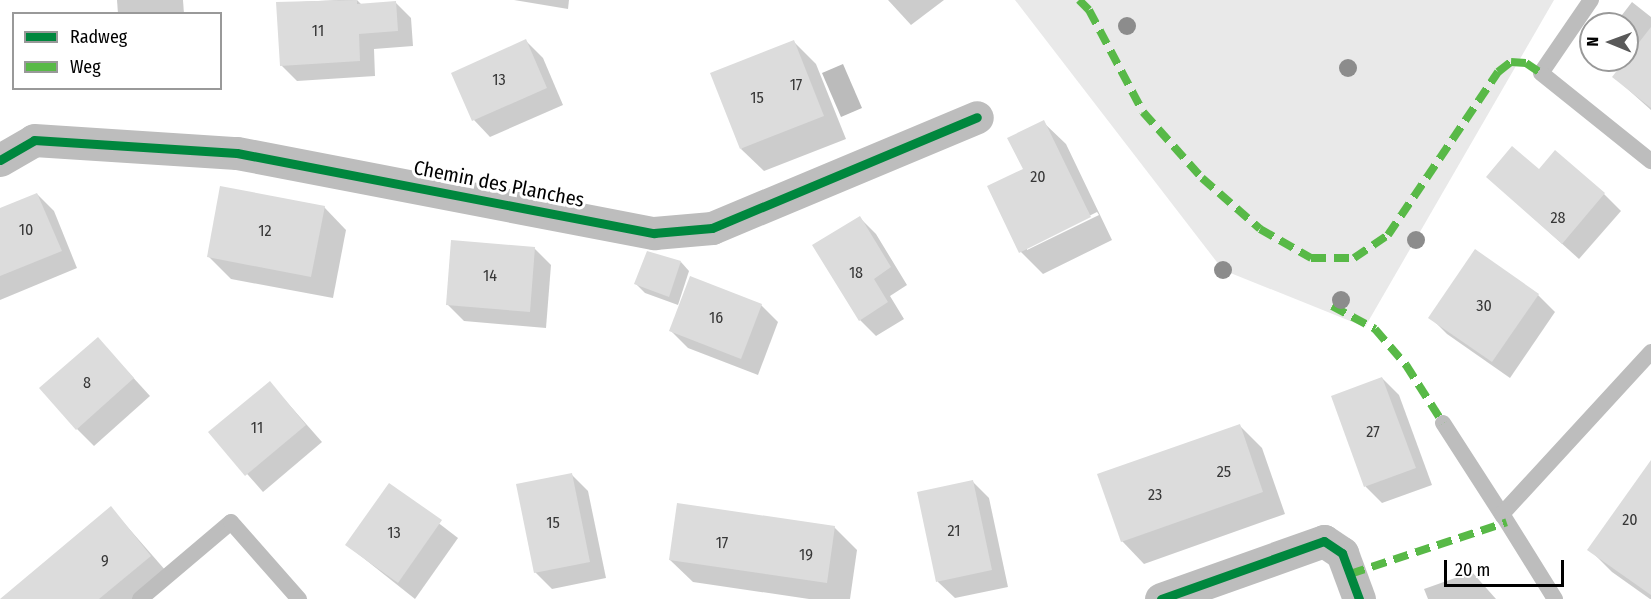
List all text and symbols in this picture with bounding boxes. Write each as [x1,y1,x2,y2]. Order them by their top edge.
legend [12,12,222,90]
north arrow [1579,12,1639,72]
house number: 11 [312,21,324,41]
text: Radweg [70,26,127,48]
text: N [1583,37,1602,47]
text: Weg [70,56,101,78]
house number: 13 [492,70,506,90]
house number: 17 [790,75,802,95]
house number: 15 [750,88,764,108]
street label: Chemin des Planches [412,156,586,212]
house number: 20 [1030,167,1046,187]
house number: 28 [1550,208,1566,228]
house number: 10 [19,220,33,240]
house number: 12 [258,221,272,241]
house number: 18 [849,263,863,283]
house number: 14 [483,266,497,286]
house number: 30 [1476,296,1492,316]
house number: 16 [709,308,723,328]
house number: 8 [83,373,91,393]
house number: 11 [251,418,263,438]
house number: 27 [1366,422,1380,442]
house number: 25 [1217,462,1231,482]
house number: 23 [1148,485,1162,505]
house number: 20 [1622,510,1638,530]
house number: 15 [546,513,560,533]
house number: 21 [948,521,960,541]
house number: 13 [387,523,401,543]
house number: 17 [716,533,728,553]
house number: 19 [799,545,813,565]
scale bar [1447,548,1567,586]
house number: 9 [101,551,109,571]
text: 20 m [1455,559,1490,581]

